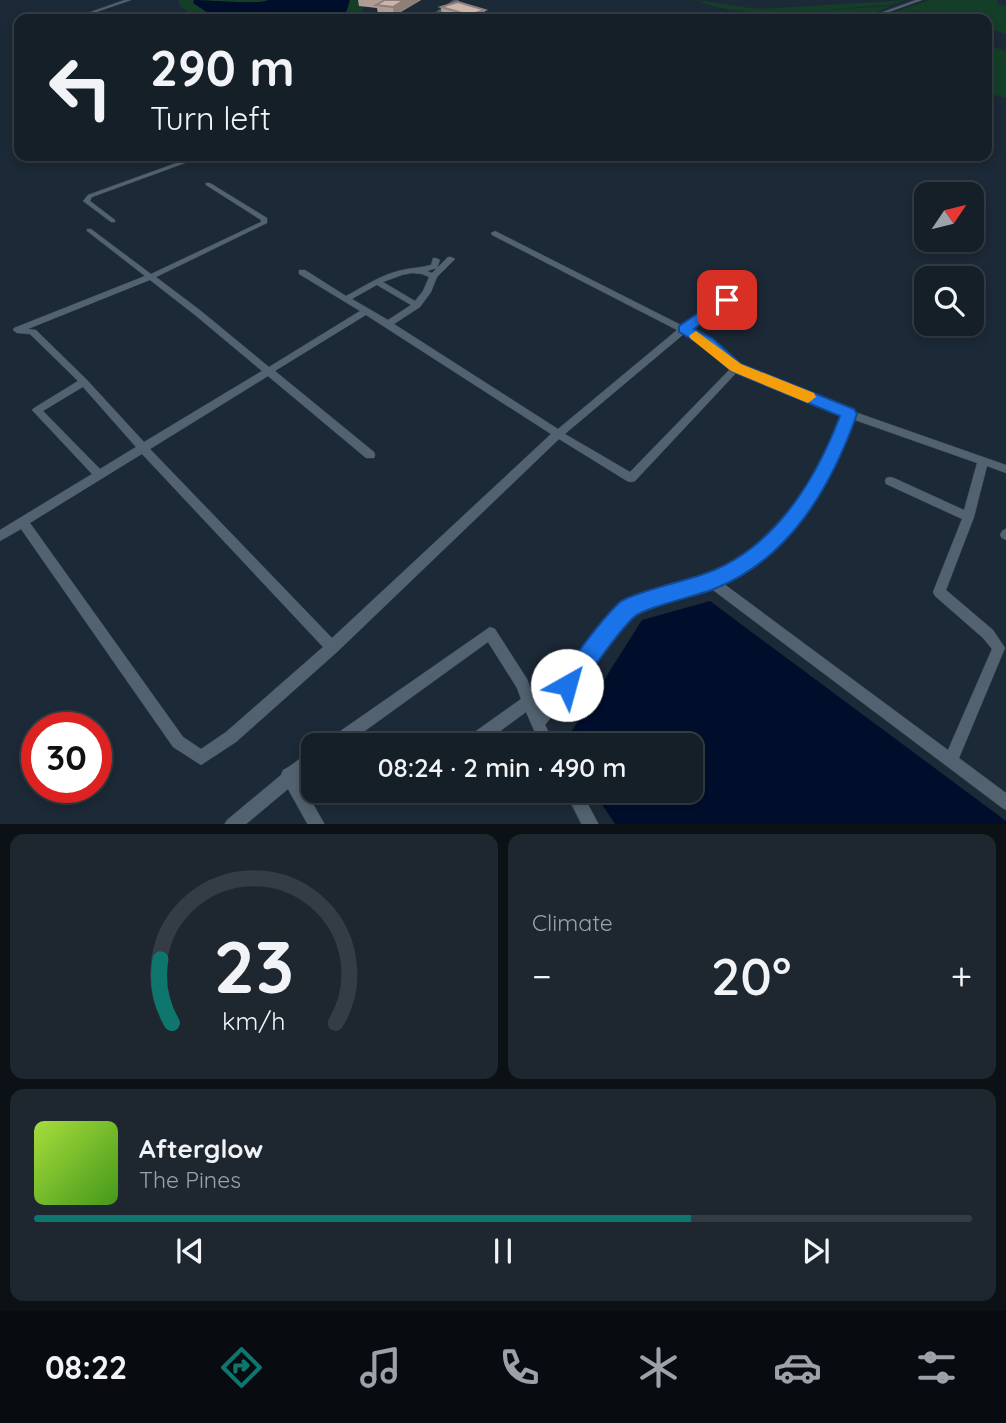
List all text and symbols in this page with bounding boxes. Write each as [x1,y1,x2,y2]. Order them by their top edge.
text: 290 m [150,37,295,98]
icon: left [35,42,126,133]
text: Turn left [150,98,271,138]
north arrow [914,182,984,252]
map controls [914,182,984,336]
button: search [914,266,984,336]
pin [697,270,757,330]
icon: arrive [708,281,746,319]
position arrow [530,648,604,722]
speed limit sign: 30 [21,712,112,803]
text: 08:24 · 2 min · 490 m [378,751,626,784]
text: Climate [532,908,613,937]
text: 23 [214,920,294,1011]
text: 20° [711,943,791,1008]
text: − [532,952,552,1000]
text: + [951,952,972,1000]
text: km/h [222,1004,286,1035]
text: Afterglow [139,1132,263,1165]
text: The Pines [139,1165,241,1194]
icon: previous [171,1232,209,1270]
icon: pause [484,1232,522,1270]
icon: next [797,1232,835,1270]
icon: directions [217,1343,266,1392]
icon: music [356,1343,405,1392]
icon: phone [495,1343,544,1392]
icon: climate [634,1343,683,1392]
icon: car [773,1343,822,1392]
icon: filters [912,1343,961,1392]
text: 08:22 [45,1347,127,1387]

